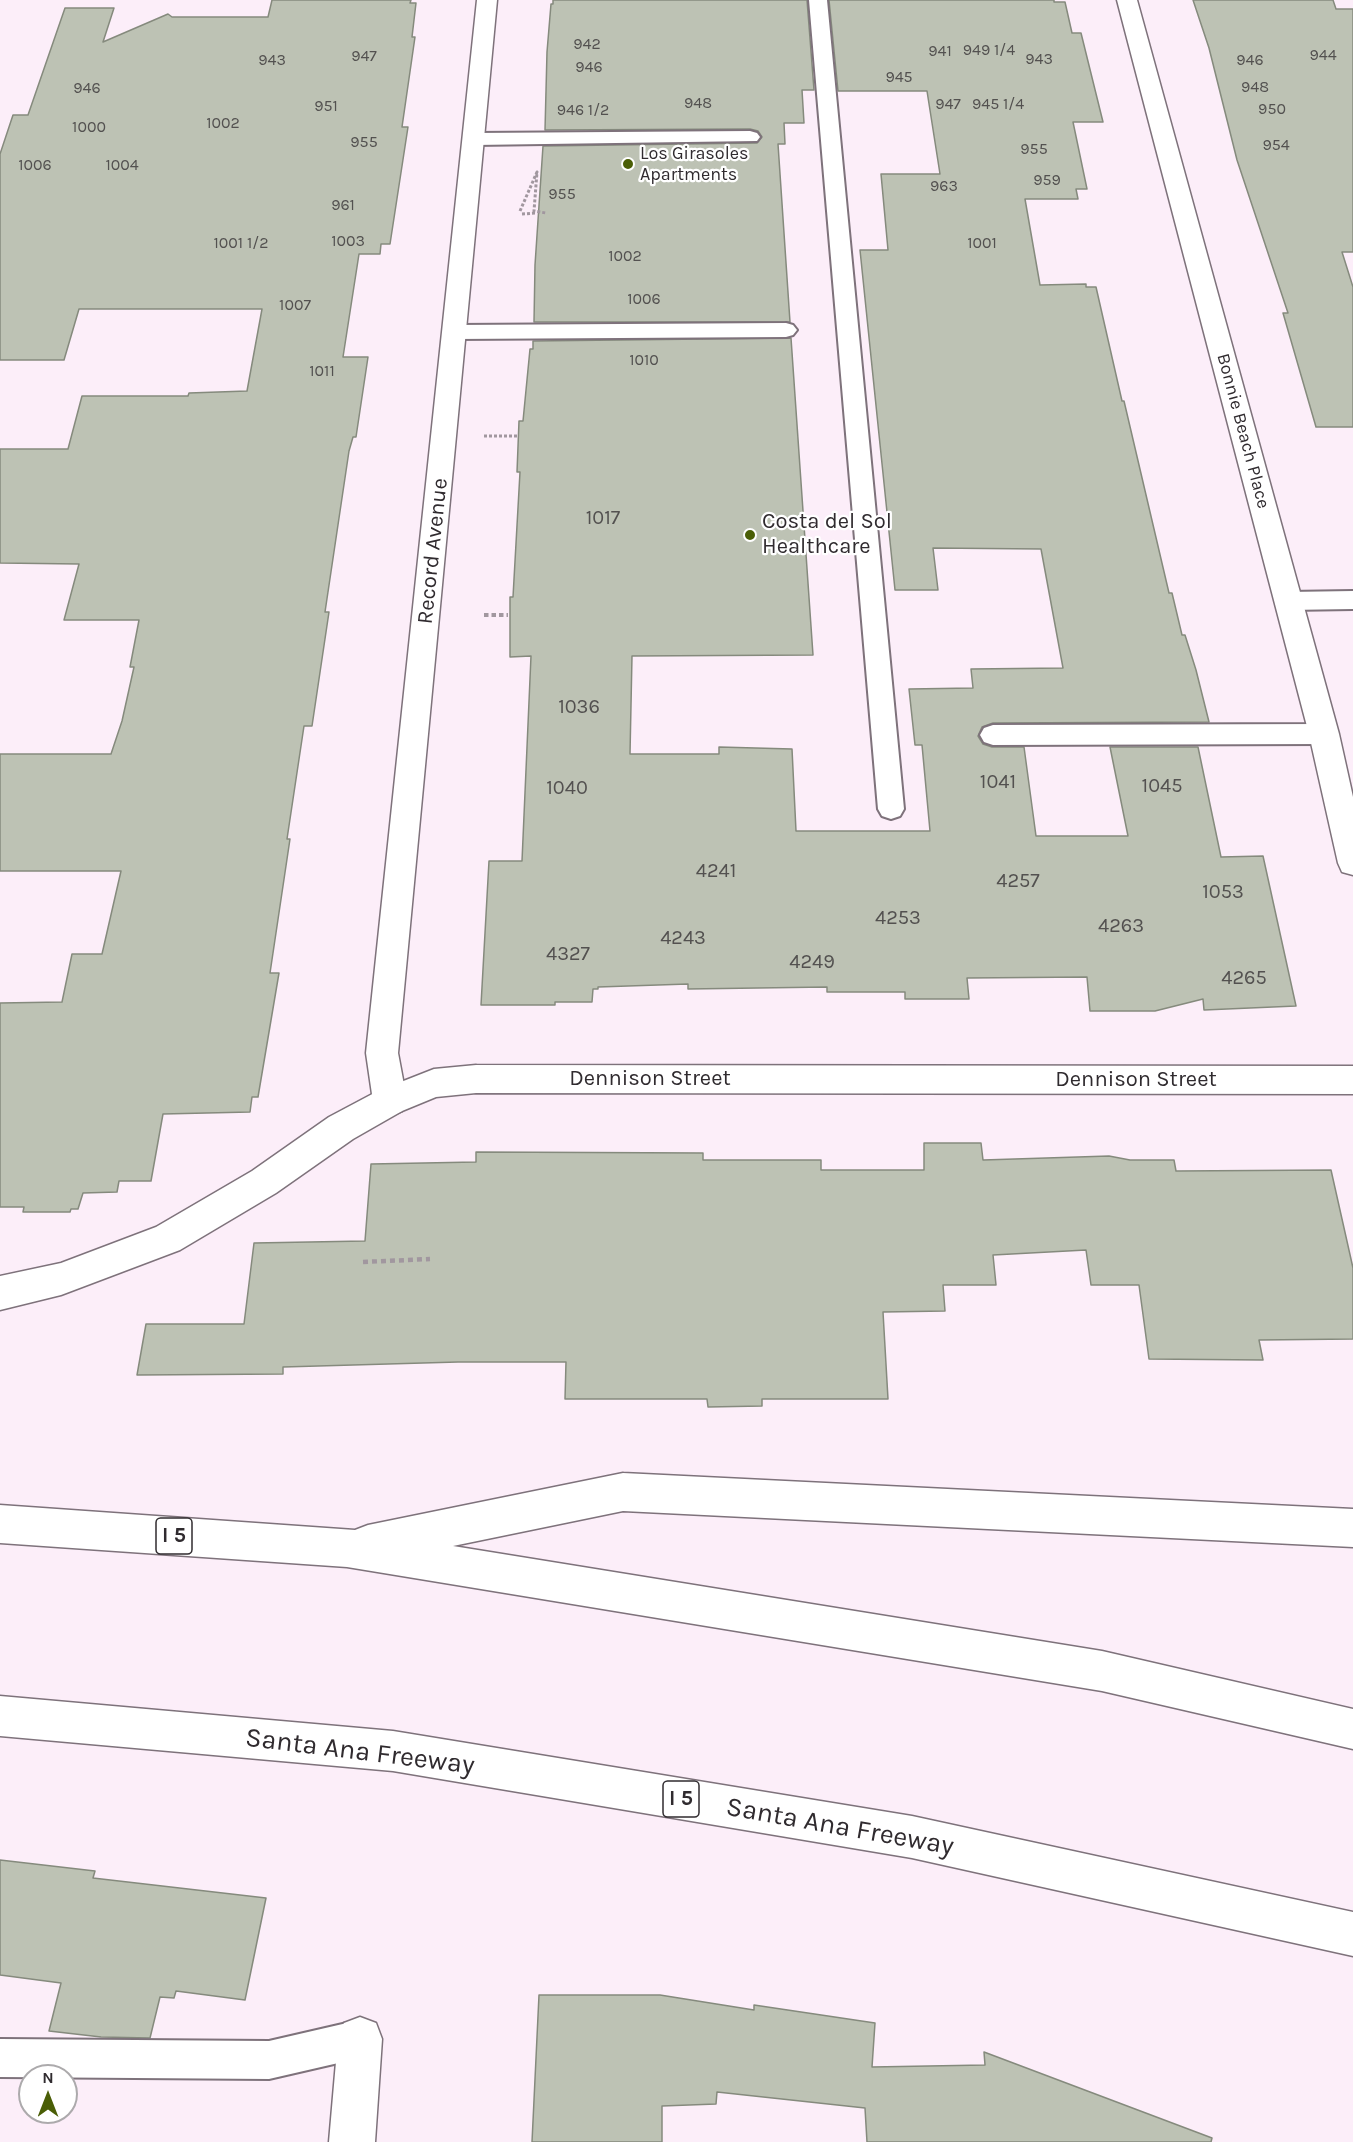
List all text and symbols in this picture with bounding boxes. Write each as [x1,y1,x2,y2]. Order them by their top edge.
house number: 942 [573,34,601,54]
house number: 949 1/4 [963,40,1015,60]
house number: 941 [928,41,952,61]
house number: 944 [1309,45,1337,65]
house number: 947 [351,46,377,66]
house number: 943 [1025,49,1053,69]
house number: 943 [258,50,286,70]
house number: 946 [1236,50,1264,70]
house number: 946 [575,57,603,77]
house number: 945 [885,67,913,87]
house number: 948 [1241,77,1269,97]
house number: 946 [73,78,101,98]
house number: 948 [684,93,712,113]
house number: 947 [935,94,961,114]
house number: 945 1/4 [972,94,1024,114]
house number: 951 [314,96,338,116]
house number: 950 [1258,99,1286,119]
house number: 946 1/2 [557,100,609,120]
house number: 1002 [206,113,240,133]
house number: 1000 [72,117,106,137]
house number: 955 [350,132,378,152]
house number: 954 [1262,135,1290,155]
house number: 955 [1020,139,1048,159]
place label: Los Girasoles Apartments [640,143,748,186]
house number: 1006 [18,155,52,175]
house number: 1004 [105,155,139,175]
marker: Los Girasoles Apartments [621,157,635,171]
house number: 959 [1033,170,1061,190]
house number: 963 [930,176,958,196]
house number: 955 [548,184,576,204]
house number: 961 [331,195,355,215]
house number: 1003 [331,231,365,251]
house number: 1001 1/2 [214,233,268,253]
house number: 1001 [967,233,997,253]
house number: 1002 [608,246,642,266]
house number: 1006 [627,289,661,309]
house number: 1007 [279,295,311,315]
house number: 1010 [629,350,659,370]
street label: Bonnie Beach Place [1212,351,1274,511]
house number: 1011 [309,361,335,381]
street label: Record Avenue [412,477,454,625]
house number: 1017 [586,506,620,530]
place label: Costa del Sol Healthcare [762,509,892,560]
marker: Costa del Sol Healthcare [743,528,757,542]
house number: 1036 [558,695,600,719]
house number: 1041 [980,770,1016,794]
house number: 1045 [1142,774,1182,798]
house number: 1040 [546,776,588,800]
house number: 4241 [696,859,736,883]
house number: 4257 [996,869,1040,893]
house number: 1053 [1202,880,1244,904]
house number: 4253 [875,906,921,930]
house number: 4263 [1098,914,1144,938]
house number: 4243 [660,926,706,950]
house number: 4327 [546,942,590,966]
house number: 4249 [789,950,835,974]
house number: 4265 [1221,966,1267,990]
street label: Dennison Street [569,1066,731,1092]
street label: Dennison Street [1055,1067,1217,1093]
road number: I 5 [156,1518,192,1554]
street label: Santa Ana Freeway [244,1722,476,1782]
road number: I 5 [663,1781,699,1817]
street label: Santa Ana Freeway [724,1791,956,1863]
north arrow [18,2064,78,2124]
text: N [42,2068,54,2087]

